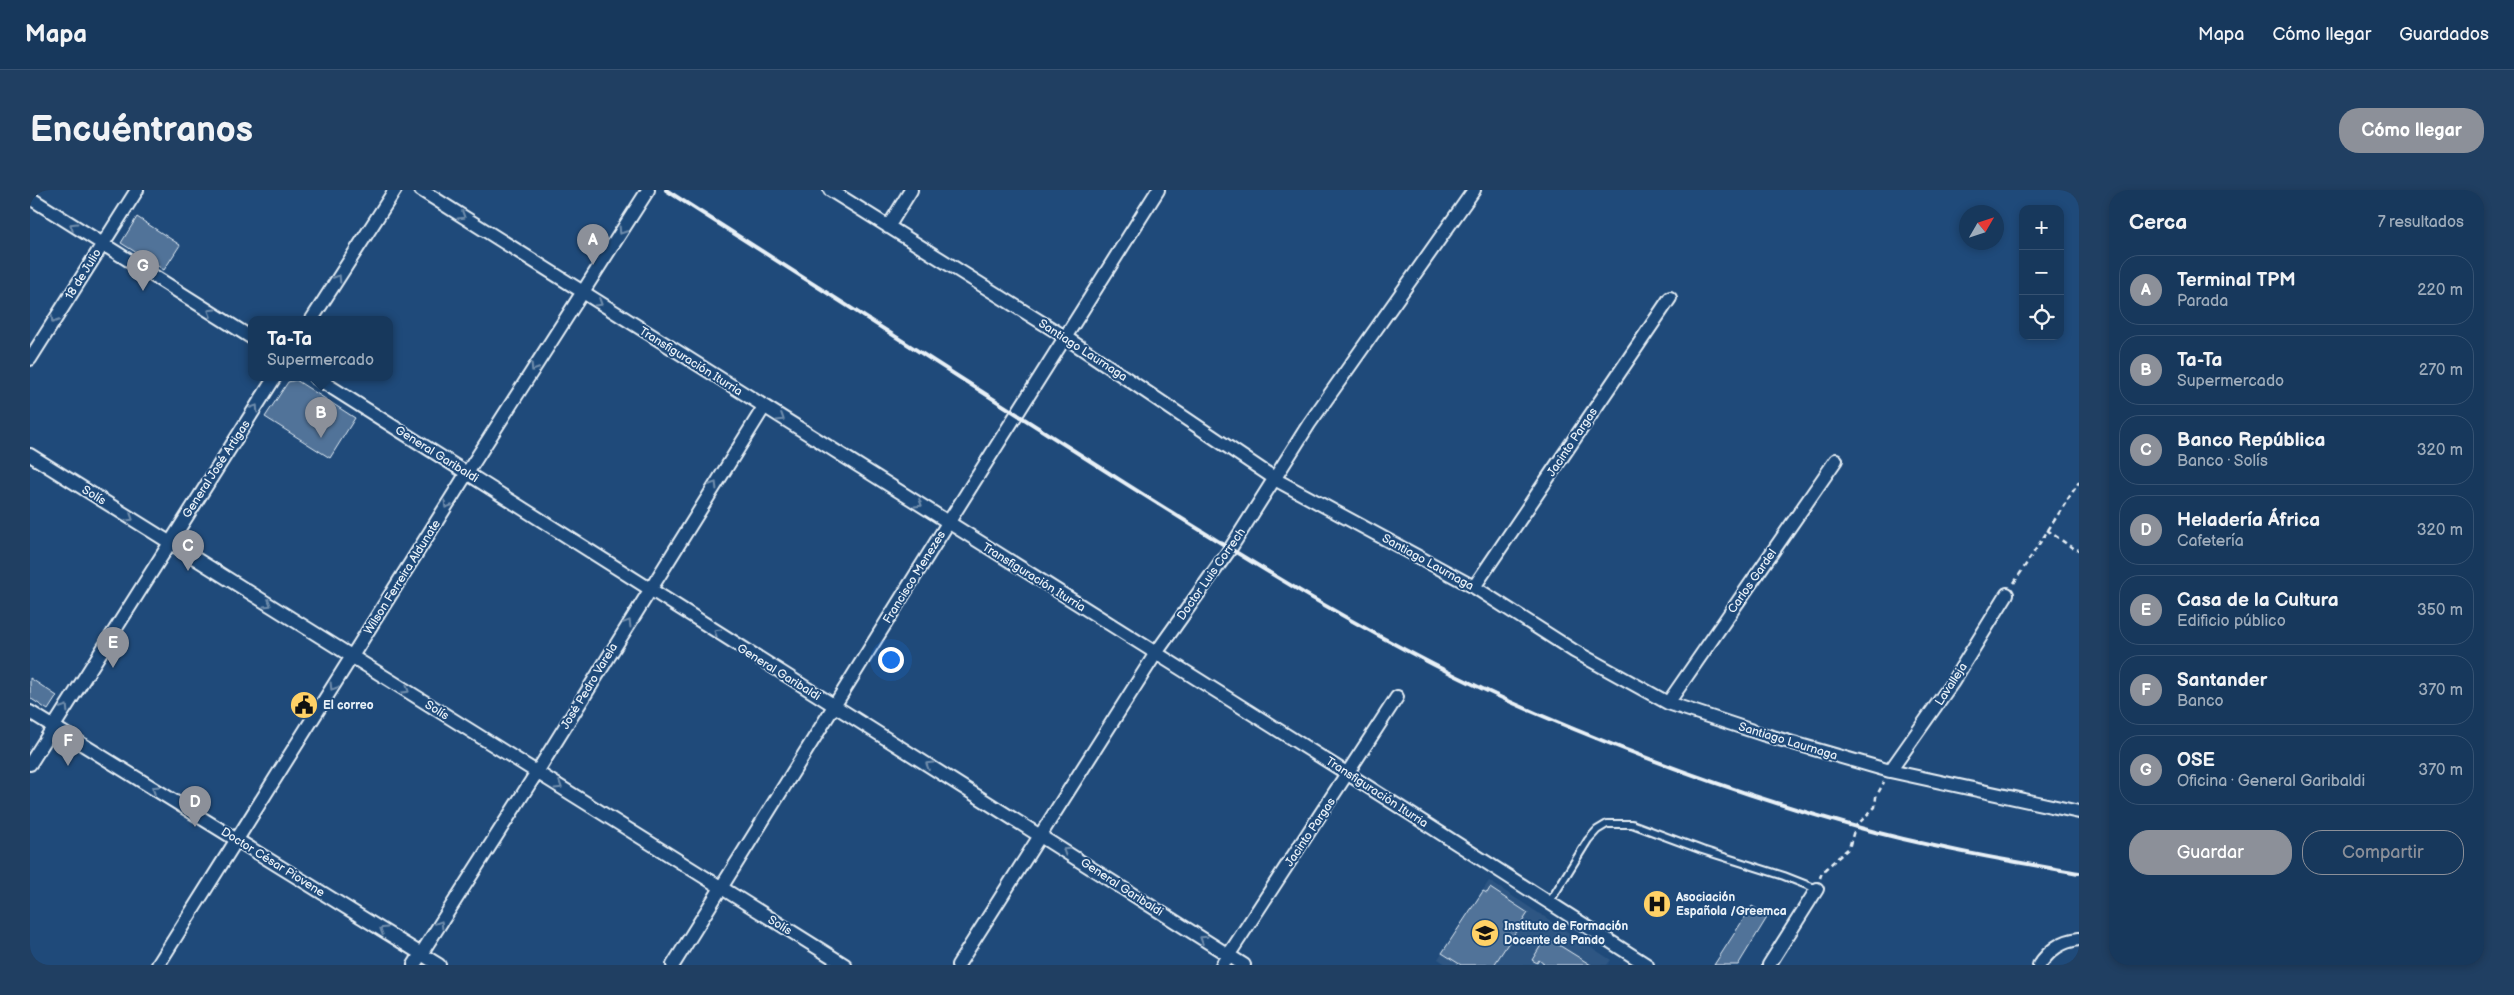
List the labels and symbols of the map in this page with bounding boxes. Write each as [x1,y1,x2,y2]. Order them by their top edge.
north arrow [1959,205,2004,250]
one-way arrow [456,210,466,219]
one-way arrow [70,222,79,232]
pin: A [577,224,609,265]
one-way arrow [619,225,628,235]
street label: 18 de Julio [62,246,105,302]
pin: G [127,250,159,291]
one-way arrow [332,275,341,284]
one-way arrow [594,297,603,306]
one-way arrow [207,308,216,318]
one-way arrow [51,314,61,323]
street label: Santiago Laurnaga [1036,316,1130,385]
street label: Transfiguración Iturria [636,324,745,399]
one-way arrow [531,362,541,371]
pin: B [305,397,337,438]
one-way arrow [249,404,258,413]
street label: Jacinto Pargas [1544,405,1601,480]
one-way arrow [776,411,785,421]
street label: General José Artigas [179,418,254,521]
street label: General Garibaldi [392,423,481,486]
street label: Solís [79,482,109,509]
one-way arrow [708,482,718,491]
one-way arrow [913,498,922,508]
one-way arrow [444,499,454,508]
one-way arrow [125,512,134,522]
street label: Wilson Ferreira Aldunate [361,517,444,637]
street label: Doctor Luis Correch [1174,525,1249,623]
street label: Francisco Menezes [880,528,949,626]
pin: C [172,530,204,571]
street label: Santiago Laurnaga [1379,531,1477,594]
street label: Transfiguración Iturria [979,540,1088,615]
street label: Carlos Gardel [1725,546,1780,616]
one-way arrow [263,598,272,608]
one-way arrow [622,619,632,628]
pin: E [97,627,129,668]
one-way arrow [713,629,722,639]
street label: José Pedro Varela [558,640,621,732]
street label: General Garibaldi [734,641,823,704]
your location [878,647,904,673]
street label: Lavalleja [1932,660,1971,708]
one-way arrow [330,682,340,691]
one-way arrow [401,684,410,694]
public building icon: El correo [289,690,319,720]
street label: Solís [422,697,452,724]
place label: El correo [323,698,374,713]
one-way arrow [59,704,69,713]
street label: Santiago Laurnaga [1737,719,1839,764]
pin: F [52,725,84,766]
street label: Transfiguración Iturria [1323,754,1431,831]
one-way arrow [925,762,934,771]
one-way arrow [553,780,562,789]
one-way arrow [152,786,161,796]
pin: D [179,786,211,827]
street label: Jacinto Pargas [1282,795,1339,870]
street label: Doctor César Piovene [218,824,327,900]
one-way arrow [1063,848,1072,858]
street label: General Garibaldi [1078,855,1166,920]
hospital icon: Asociación Española /Greemca [1642,889,1672,919]
place label: Asociación Española /Greemca [1675,890,1787,919]
street label: Solís [765,912,795,939]
school or university icon: Instituto de Formación Docente de Pando [1470,918,1500,948]
place label: Instituto de Formación Docente de Pando [1504,919,1628,948]
one-way arrow [434,920,443,929]
one-way arrow [379,927,388,936]
one-way arrow [1200,935,1209,945]

